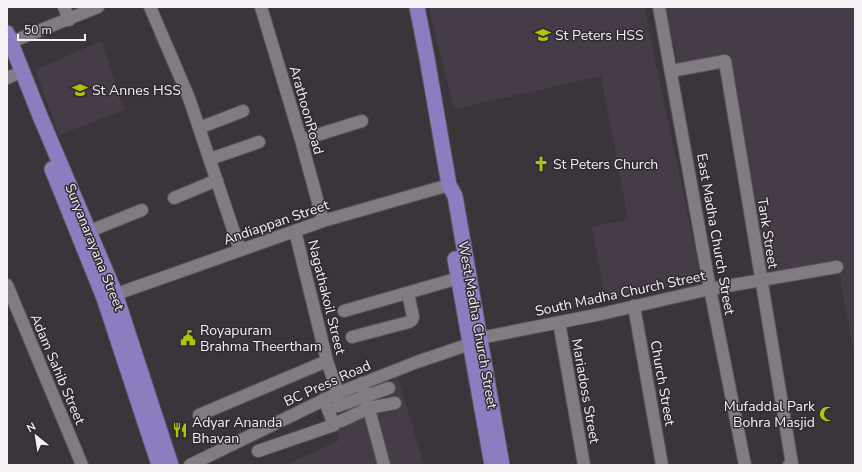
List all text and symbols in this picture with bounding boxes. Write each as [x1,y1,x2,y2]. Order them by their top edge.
scale bar [18,16,85,42]
text: 50 m [24,22,52,38]
school or university icon: St Peters HSS [534,26,552,44]
place label: St Peters HSS [555,26,644,45]
street label: ArathoonRoad [285,64,328,157]
school or university icon: St Annes HSS [71,81,89,99]
place label: St Annes HSS [92,81,181,100]
street label: East Madha Church Street [692,152,739,316]
church icon: St Peters Church [532,155,550,173]
place label: St Peters Church [553,155,658,174]
street label: Suryanarayana Street [60,181,129,314]
street label: Andiappan Street [221,195,332,249]
street label: Tank Street [753,196,782,270]
street label: Nagathakoil Street [303,238,350,356]
street label: West Madha Church Street [453,240,502,411]
street label: South Madha Church Street [533,266,707,321]
street label: Adam Sahib Street [26,311,89,428]
place label: Royapuram Brahma Theertham [200,321,322,356]
public building icon: Royapuram Brahma Theertham [179,329,197,347]
street label: Mariadoss Street [567,337,604,445]
street label: Church Street [646,339,679,427]
street label: BC Press Road [281,356,374,411]
place label: Mufaddal Park Bohra Masjid [724,397,816,432]
mosque icon: Mufaddal Park Bohra Masjid [818,405,836,423]
place label: Adyar Ananda Bhavan [192,413,283,448]
north arrow [16,416,56,456]
text: N [24,419,39,436]
restaurant icon: Adyar Ananda Bhavan [171,421,189,439]

